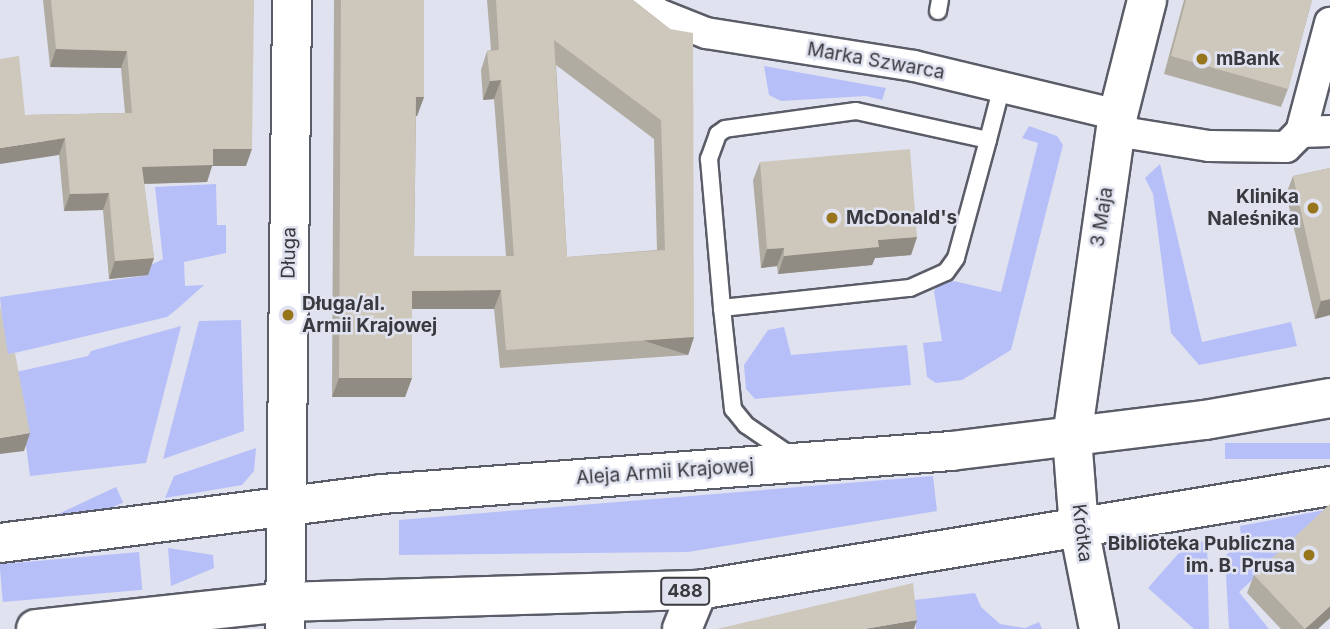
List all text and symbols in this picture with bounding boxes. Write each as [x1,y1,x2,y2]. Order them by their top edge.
street label: Marka Szwarca [805,38,947,84]
place label: mBank [1216,48,1280,70]
marker: mBank [1194,51,1210,67]
street label: 3 Maja [1086,185,1118,249]
place label: Klinika Naleśnika [1207,186,1299,230]
marker: Klinika Naleśnika [1305,200,1321,216]
place label: McDonald's [846,207,957,229]
marker: McDonald's [824,210,840,226]
street label: Długa [277,227,301,279]
place label: Długa/al. Armii Krajowej [302,293,437,337]
marker: Długa/al. Armii Krajowej [280,307,296,323]
street label: Aleja Armii Krajowej [575,454,755,490]
street label: Krótka [1067,503,1097,563]
place label: Biblioteka Publiczna im. B. Prusa [1108,533,1295,577]
marker: Biblioteka Publiczna im. B. Prusa [1301,547,1317,563]
road number: 488 [659,576,711,606]

